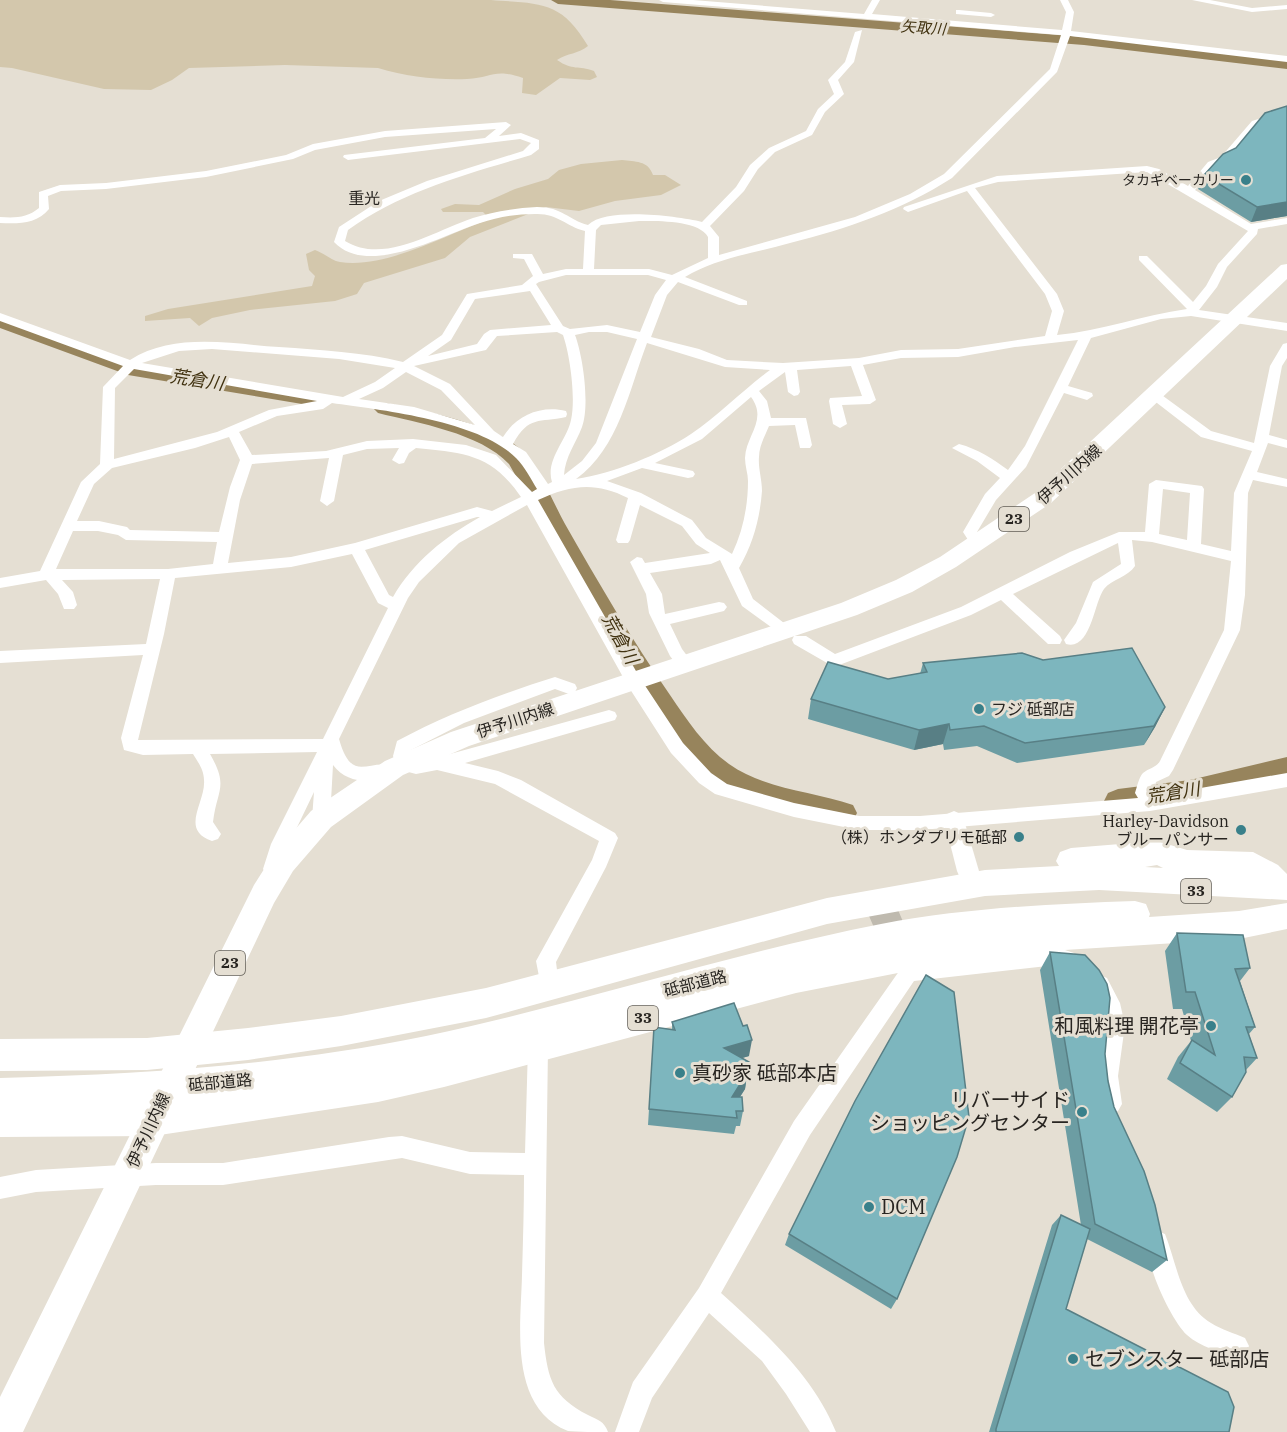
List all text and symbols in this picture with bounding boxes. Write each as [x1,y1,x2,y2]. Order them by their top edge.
water label: 矢取川 [900,16,948,39]
place label: タカギベーカリー [1122,171,1234,189]
marker: タカギベーカリー [1239,173,1253,187]
district label: 重光 [348,188,380,208]
water label: 荒倉川 [169,364,228,395]
street label: 伊予川内線 [1033,440,1105,508]
road number: 23 [999,507,1029,531]
water label: 荒倉川 [597,610,645,670]
street label: 伊予川内線 [474,698,556,742]
place label: フジ 砥部店 [991,699,1075,719]
marker: フジ 砥部店 [972,702,986,716]
water label: 荒倉川 [1144,777,1203,808]
place label: Harley-Davidson ブルーパンサー [1102,811,1229,849]
marker: Harley-Davidson ブルーパンサー [1234,823,1248,837]
place label: （株）ホンダプリモ砥部 [831,827,1007,847]
marker: （株）ホンダプリモ砥部 [1012,830,1026,844]
road number: 33 [1181,879,1211,903]
road number: 23 [215,951,245,975]
street label: 砥部道路 [662,966,728,1000]
road number: 33 [628,1006,658,1030]
place label: 和風料理 開花亭 [1054,1012,1199,1039]
marker: 和風料理 開花亭 [1204,1019,1218,1033]
place label: 真砂家 砥部本店 [692,1059,837,1086]
marker: 真砂家 砥部本店 [673,1066,687,1080]
street label: 砥部道路 [187,1069,253,1095]
place label: リバーサイド ショッピングセンター [870,1086,1070,1136]
street label: 伊予川内線 [122,1090,174,1170]
marker: リバーサイド ショッピングセンター [1075,1105,1089,1119]
place label: DCM [881,1193,926,1220]
marker: DCM [862,1200,876,1214]
place label: セブンスター 砥部店 [1085,1345,1269,1372]
marker: セブンスター 砥部店 [1066,1352,1080,1366]

